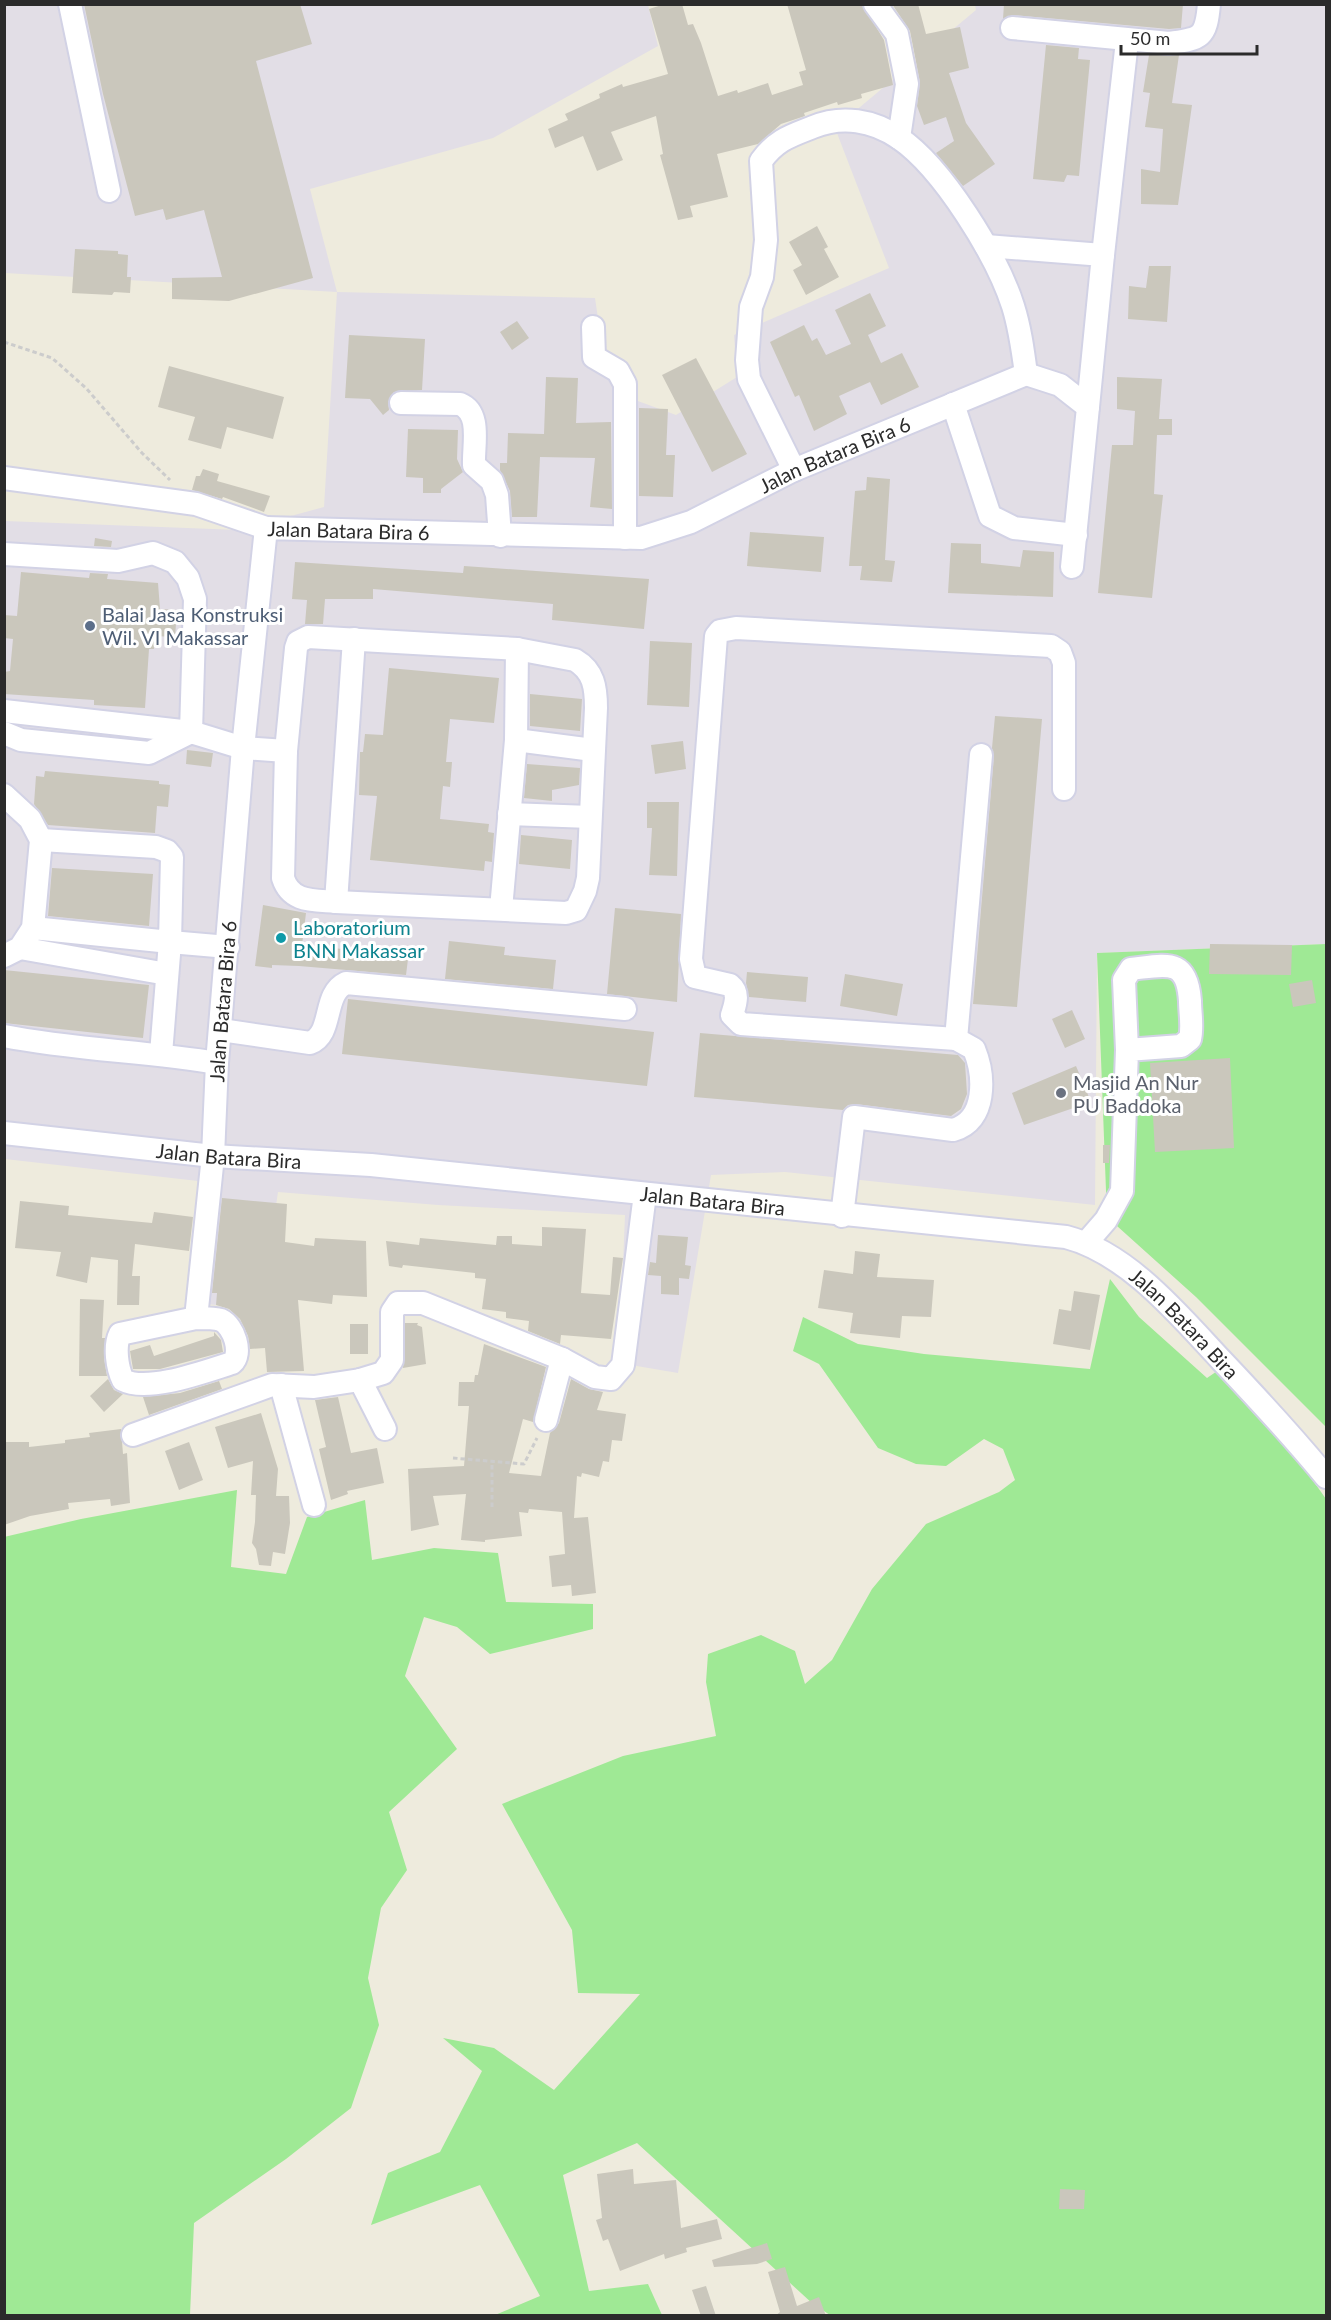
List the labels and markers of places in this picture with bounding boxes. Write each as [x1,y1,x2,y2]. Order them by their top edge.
place label: Balai Jasa Konstruksi Wil. VI Makassar [102,602,283,649]
marker: Balai Jasa Konstruksi Wil. VI Makassar [83,619,97,633]
place label: Laboratorium BNN Makassar [293,915,425,962]
marker: Laboratorium BNN Makassar [274,931,288,945]
place label: Masjid An Nur PU Baddoka [1073,1070,1199,1117]
marker: Masjid An Nur PU Baddoka [1054,1086,1068,1100]

